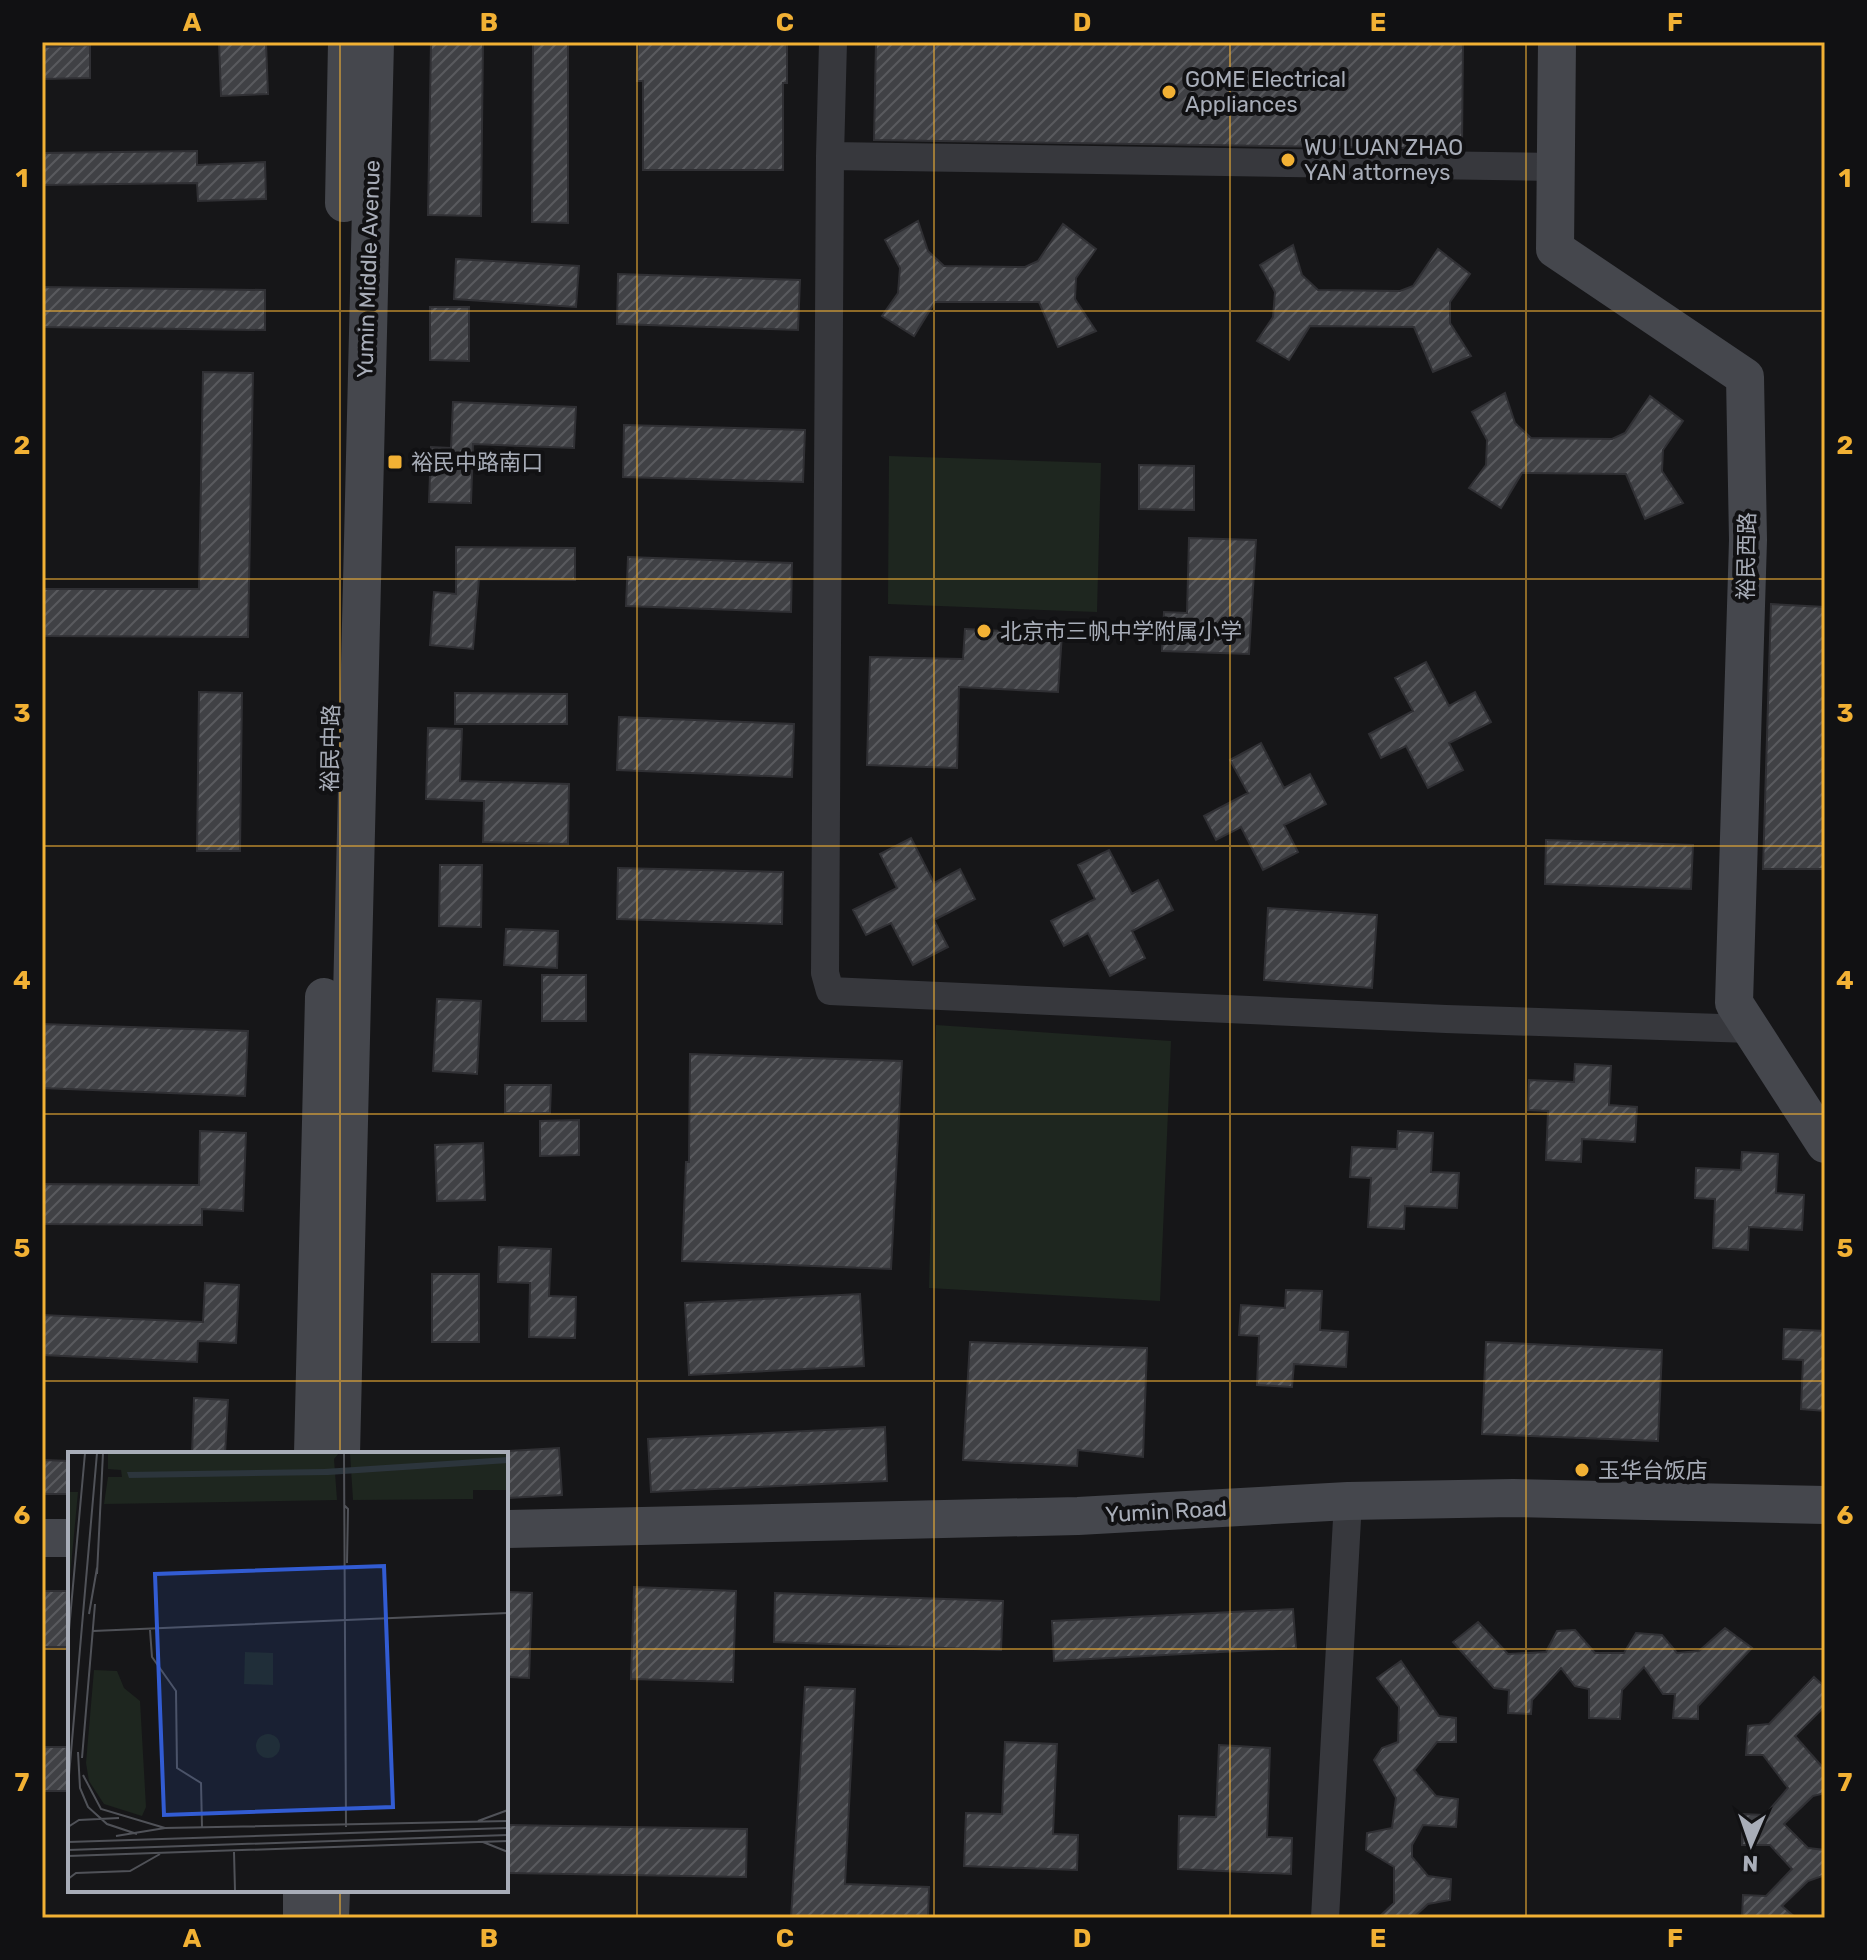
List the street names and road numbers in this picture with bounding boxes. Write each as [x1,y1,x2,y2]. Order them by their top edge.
street label: Yumin Middle Avenue [351,160,386,379]
street label: 裕民西路 [1732,512,1761,600]
street label: 裕民中路 [316,704,345,792]
street label: Yumin Road [1105,1495,1228,1528]

